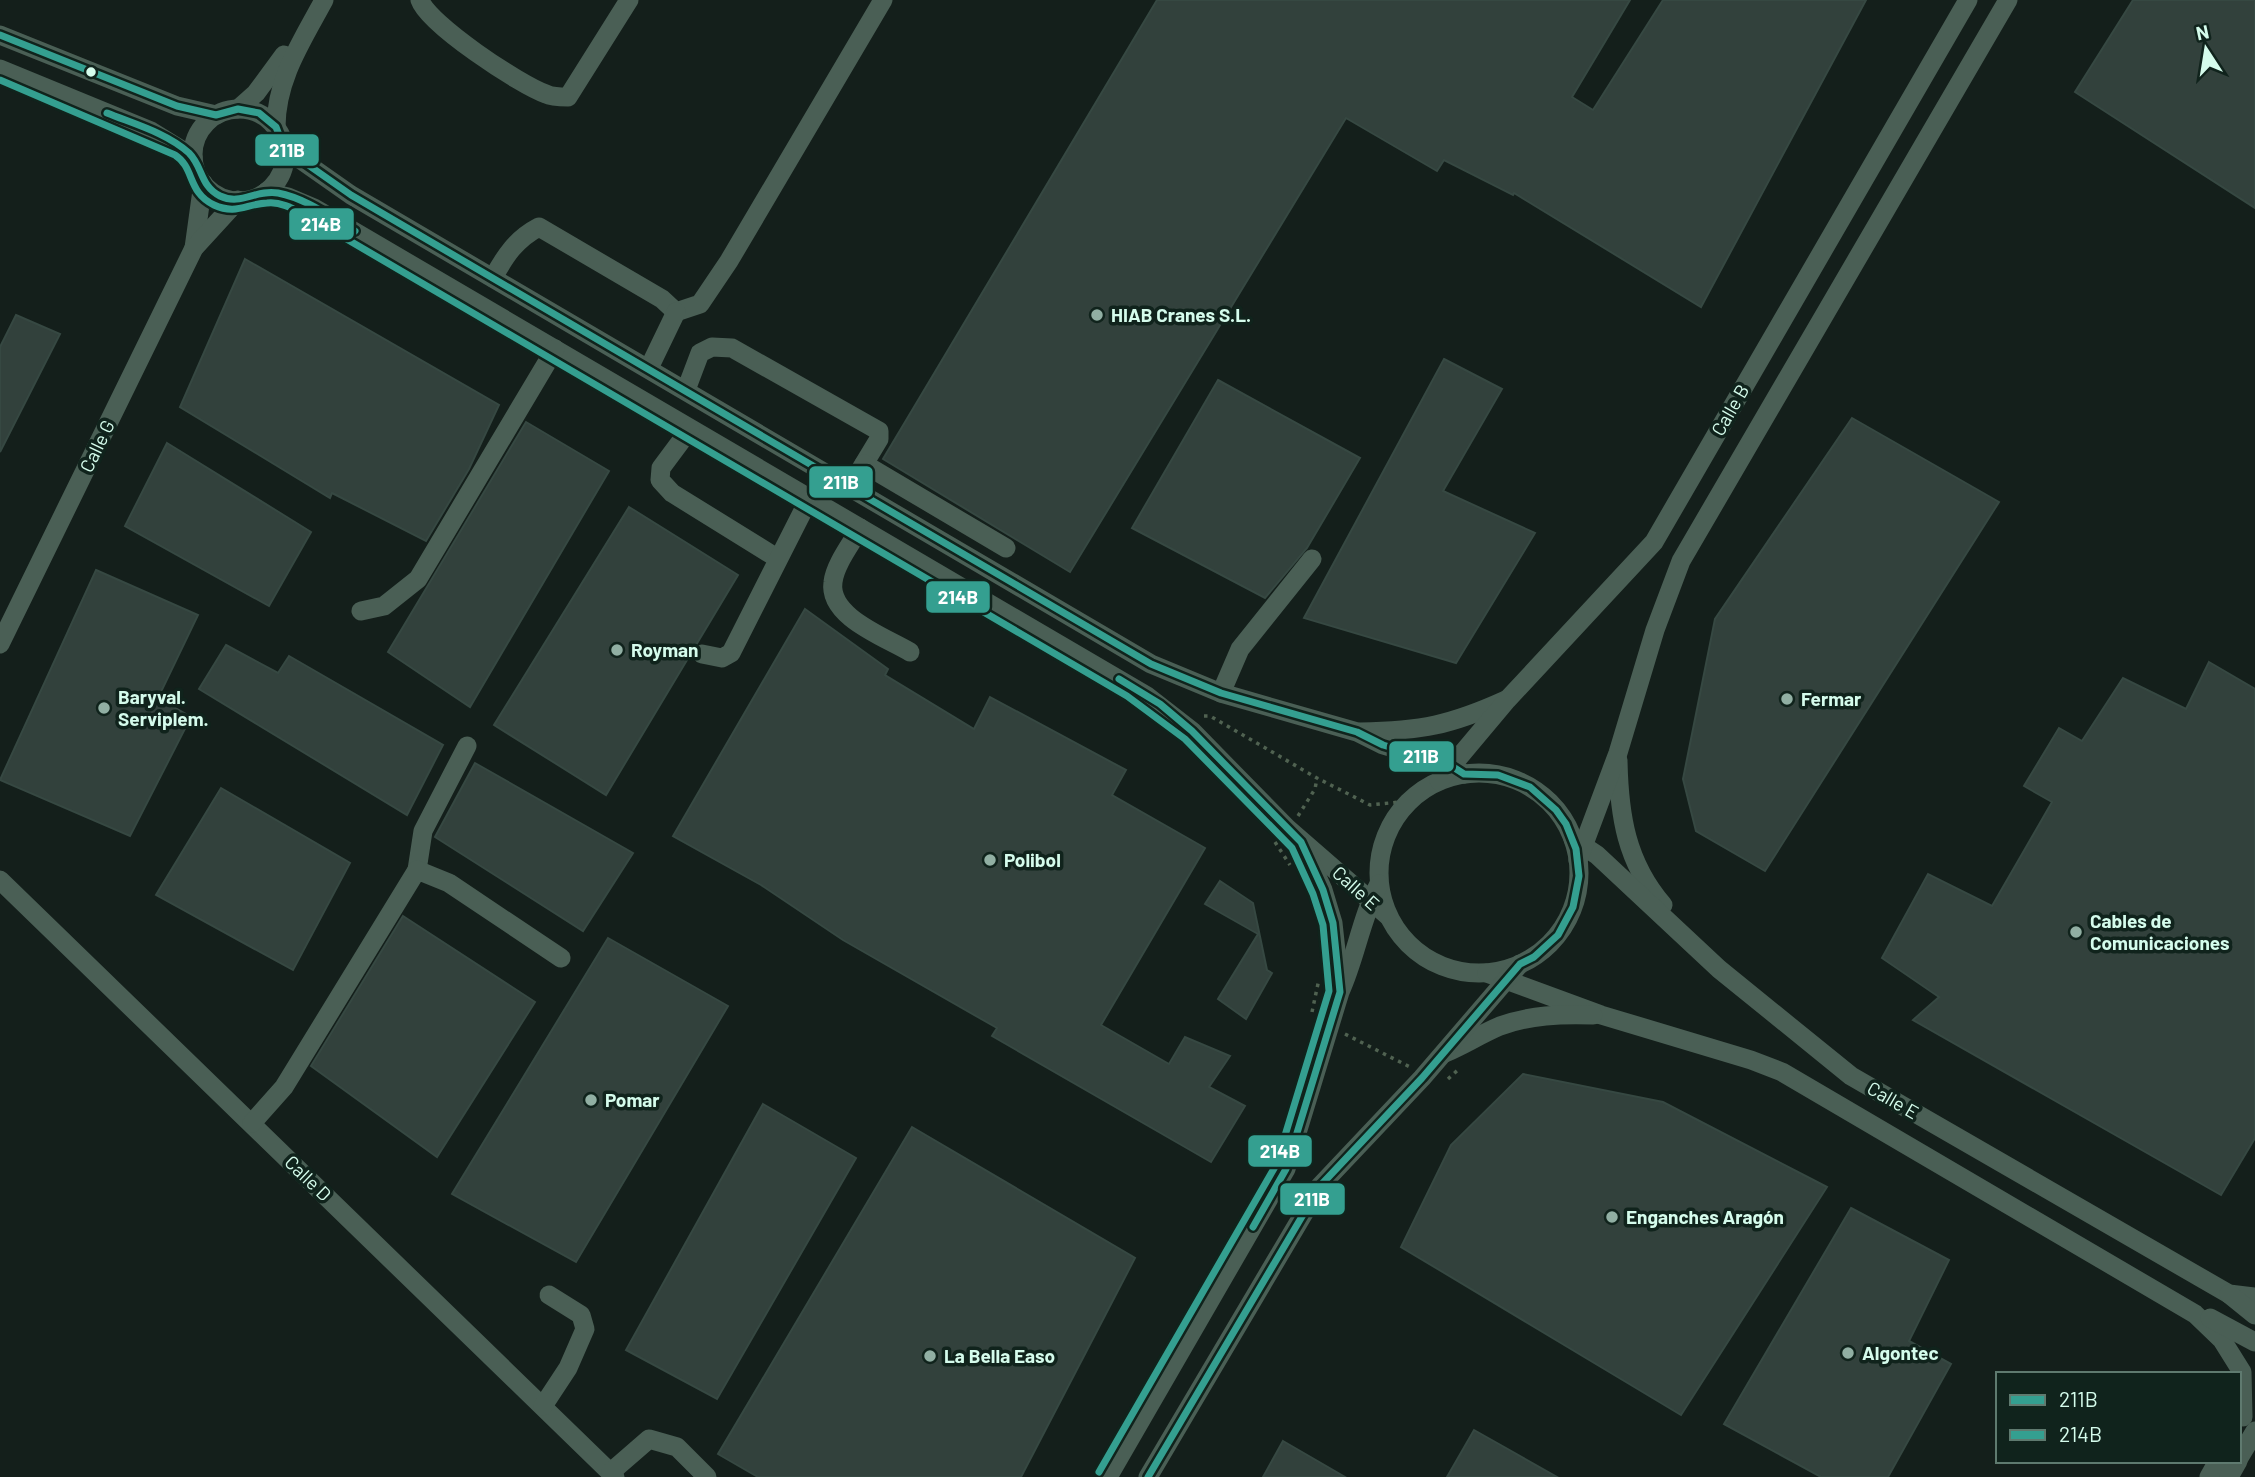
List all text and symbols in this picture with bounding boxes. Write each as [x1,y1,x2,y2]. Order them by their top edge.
north arrow [2171,14,2241,84]
text: N [2194,19,2211,44]
unlabelled marker [84,65,98,79]
line badge: 211B [254,133,320,167]
text: 211B [269,138,305,161]
line badge: 214B [288,207,355,241]
text: 214B [301,212,341,235]
place label: HIAB Cranes S.L. [1111,303,1251,326]
marker: HIAB Cranes S.L. [1089,307,1105,323]
street label: Calle B [1706,380,1753,440]
street label: Calle G [74,416,119,476]
line badge: 211B [808,465,874,499]
text: 211B [823,470,859,493]
line badge: 214B [925,580,991,614]
text: 214B [938,585,978,608]
place label: Royman [631,638,698,661]
marker: Royman [609,642,625,658]
place label: Baryval. Serviplem. [118,685,209,730]
place label: Fermar [1801,687,1862,710]
marker: Fermar [1779,691,1795,707]
marker: Baryval. Serviplem. [96,700,112,716]
line badge: 211B [1388,740,1455,773]
text: 211B [1403,744,1439,767]
place label: Polibol [1004,848,1061,871]
marker: Polibol [982,852,998,868]
street label: Calle E [1328,861,1385,915]
place label: Cables de Comunicaciones [2090,909,2230,954]
marker: Cables de Comunicaciones [2068,924,2084,940]
street label: Calle E [1864,1076,1923,1123]
place label: Pomar [605,1088,660,1111]
marker: Pomar [583,1092,599,1108]
line badge: 214B [1247,1134,1313,1168]
text: 214B [1260,1139,1300,1162]
street label: Calle D [280,1150,336,1205]
line badge: 211B [1279,1182,1346,1216]
text: 211B [1294,1187,1330,1210]
place label: Enganches Aragón [1626,1205,1784,1228]
marker: Enganches Aragón [1604,1209,1620,1225]
place label: Algontec [1862,1341,1939,1364]
place label: La Bella Easo [944,1344,1055,1367]
marker: Algontec [1840,1345,1856,1361]
marker: La Bella Easo [922,1348,938,1364]
legend [1996,1372,2241,1463]
text: 211B [2059,1386,2098,1411]
text: 214B [2059,1421,2102,1446]

